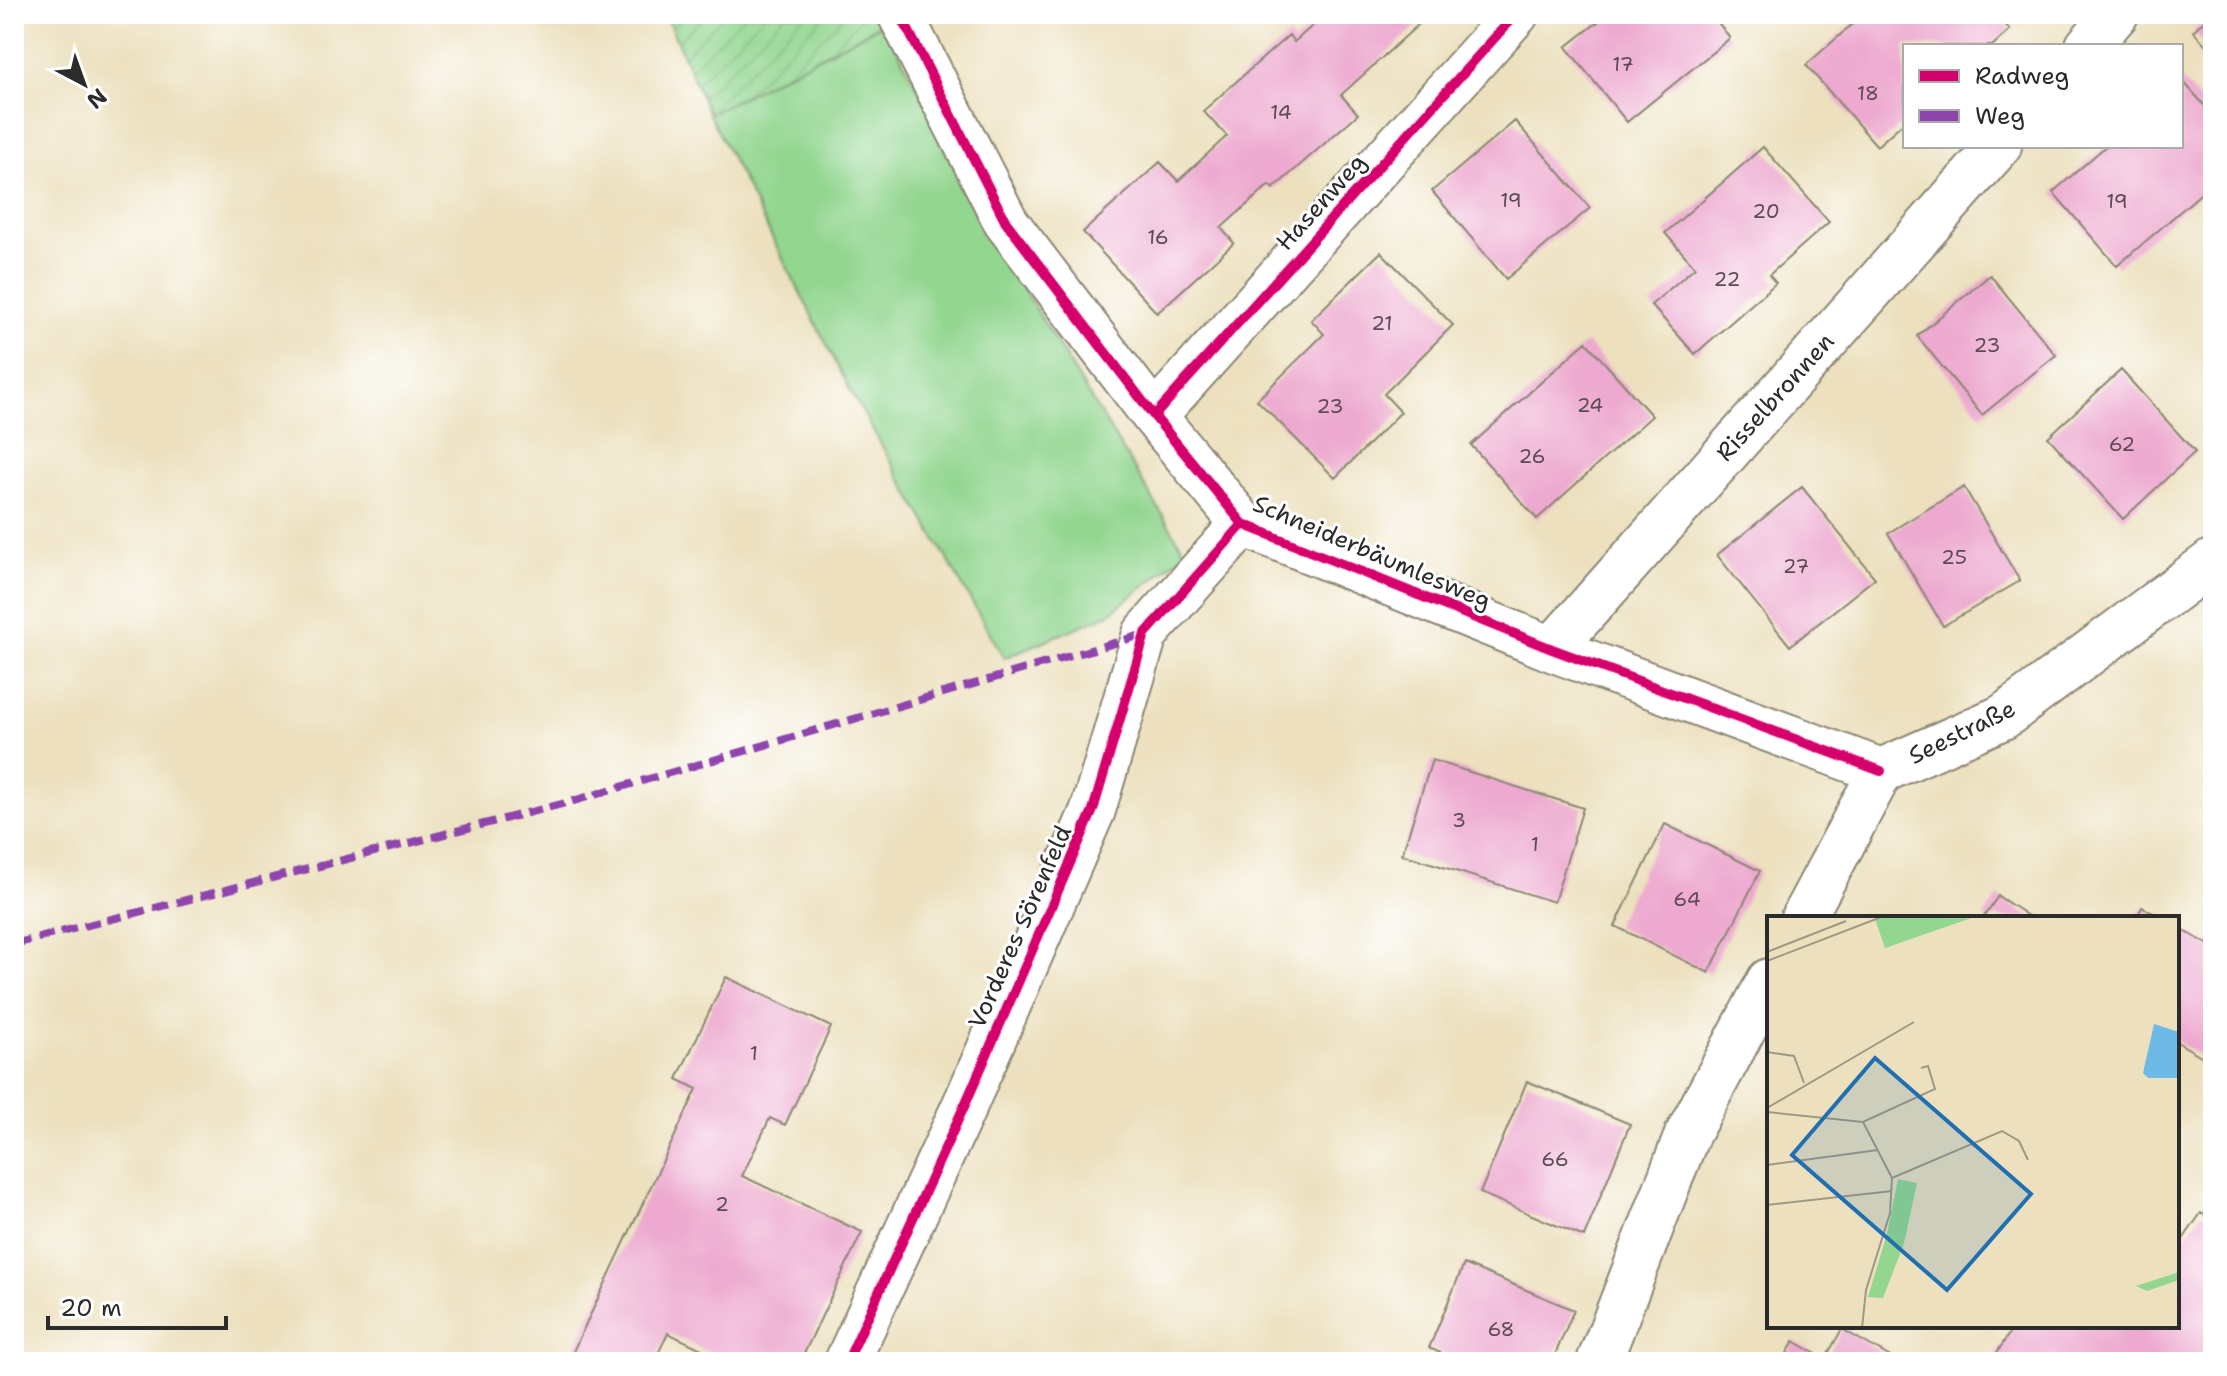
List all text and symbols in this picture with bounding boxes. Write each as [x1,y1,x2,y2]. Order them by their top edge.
north arrow [44,44,124,124]
legend [1903,44,2183,148]
house number: 17 [1612,51,1634,77]
text: Radweg [1975,60,2069,92]
house number: 18 [1857,80,1879,106]
text: N [81,82,113,115]
house number: 14 [1270,99,1292,125]
text: Weg [1975,100,2025,132]
street label: Hasenweg [1269,147,1373,257]
house number: 19 [1500,187,1522,213]
house number: 19 [2106,188,2128,214]
house number: 20 [1752,198,1780,224]
house number: 16 [1147,224,1169,250]
house number: 22 [1714,266,1741,292]
house number: 21 [1371,310,1393,336]
street label: Risselbronnen [1709,326,1841,468]
house number: 23 [1974,332,2000,358]
house number: 24 [1577,392,1603,418]
house number: 23 [1317,393,1343,419]
house number: 62 [2109,431,2135,457]
house number: 26 [1518,443,1546,469]
street label: Schneiderbäumlesweg [1248,487,1496,617]
house number: 25 [1941,544,1967,570]
house number: 27 [1783,553,1809,579]
street label: Seestraße [1903,692,2021,772]
house number: 3 [1452,807,1466,833]
street label: Vorderes Sörenfeld [961,820,1079,1034]
house number: 1 [1531,831,1539,857]
house number: 64 [1673,886,1701,912]
inset map [1767,916,2179,1328]
house number: 1 [750,1040,758,1066]
house number: 66 [1541,1146,1569,1172]
house number: 2 [715,1191,729,1217]
scale bar [48,1280,226,1330]
text: 20 m [60,1292,122,1324]
house number: 68 [1487,1316,1515,1342]

